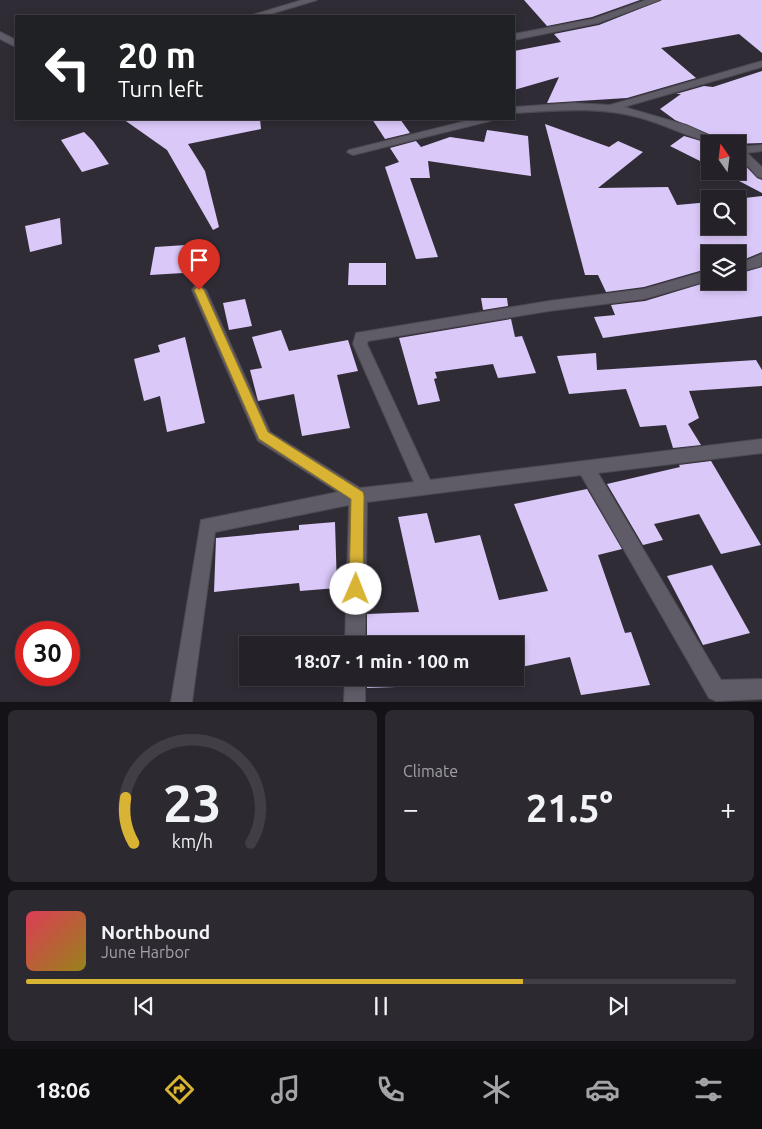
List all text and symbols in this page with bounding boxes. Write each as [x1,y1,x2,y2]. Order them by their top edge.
icon: left [35,35,100,100]
text: 20 m [118,35,196,75]
text: Turn left [118,76,203,101]
north arrow [701,135,746,180]
map controls [701,135,746,290]
button: search [701,190,746,235]
pin [178,239,220,290]
button: layers [701,245,746,290]
icon: arrive [185,246,213,274]
position arrow [329,562,381,614]
speed limit sign: 30 [15,621,80,686]
text: 18:07 · 1 min · 100 m [294,650,469,672]
text: Climate [403,762,458,780]
text: 23 [163,774,222,832]
text: 21.5° [526,787,613,829]
text: − [403,793,419,824]
text: + [720,793,736,824]
text: km/h [172,831,213,851]
text: Northbound [101,921,210,943]
text: June Harbor [101,943,190,961]
icon: previous [130,992,158,1020]
icon: pause [367,992,395,1020]
icon: next [604,992,632,1020]
icon: directions [162,1072,197,1107]
icon: music [268,1072,303,1107]
icon: phone [373,1072,408,1107]
icon: climate [479,1072,514,1107]
icon: car [585,1072,620,1107]
icon: filters [691,1072,726,1107]
text: 18:06 [35,1077,91,1102]

